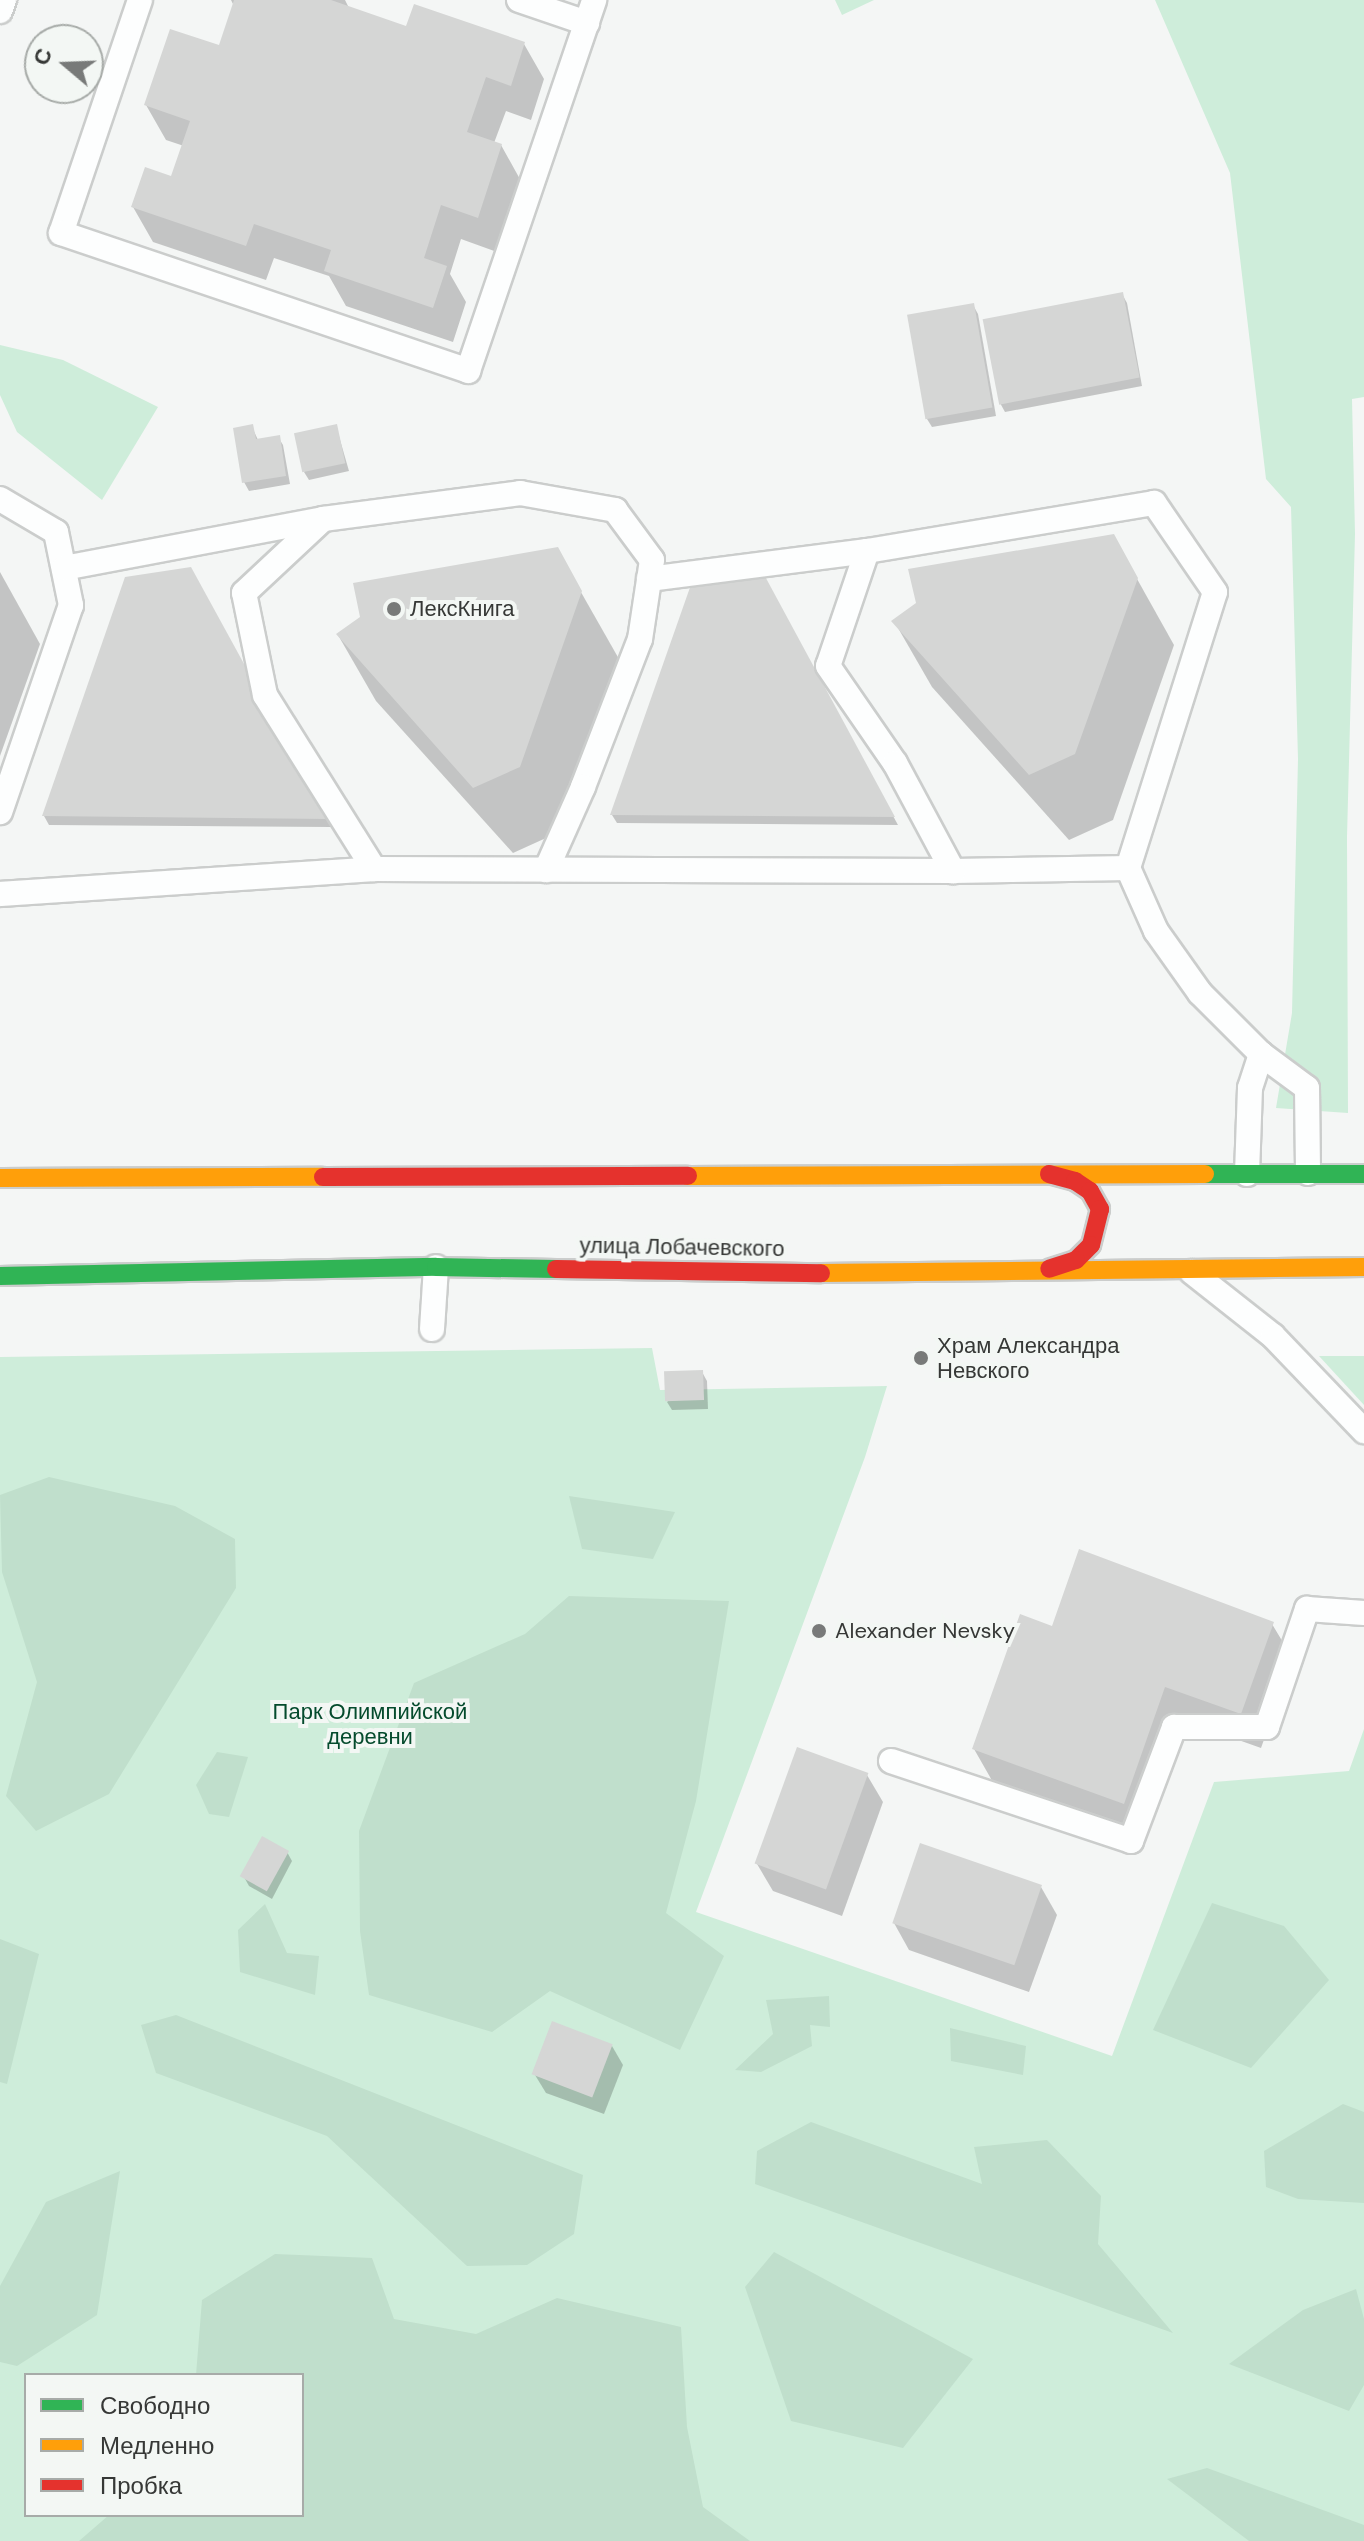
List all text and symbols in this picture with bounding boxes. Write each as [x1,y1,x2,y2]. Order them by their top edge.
north arrow [24,24,104,104]
text: С [26,44,59,69]
place label: ЛексКнига [410,596,515,622]
marker: ЛексКнига [385,600,403,618]
street label: улица Лобачевского [579,1232,785,1262]
place label: Храм Александра Невского [937,1332,1119,1384]
marker: Храм Александра Невского [912,1349,930,1367]
place label: Alexander Nevsky [835,1618,1015,1644]
marker: Alexander Nevsky [810,1622,828,1640]
park label: Парк Олимпийской деревни [273,1698,467,1750]
legend [24,2373,304,2517]
text: Свободно [100,2390,210,2421]
text: Медленно [100,2430,214,2461]
text: Пробка [100,2470,182,2501]

